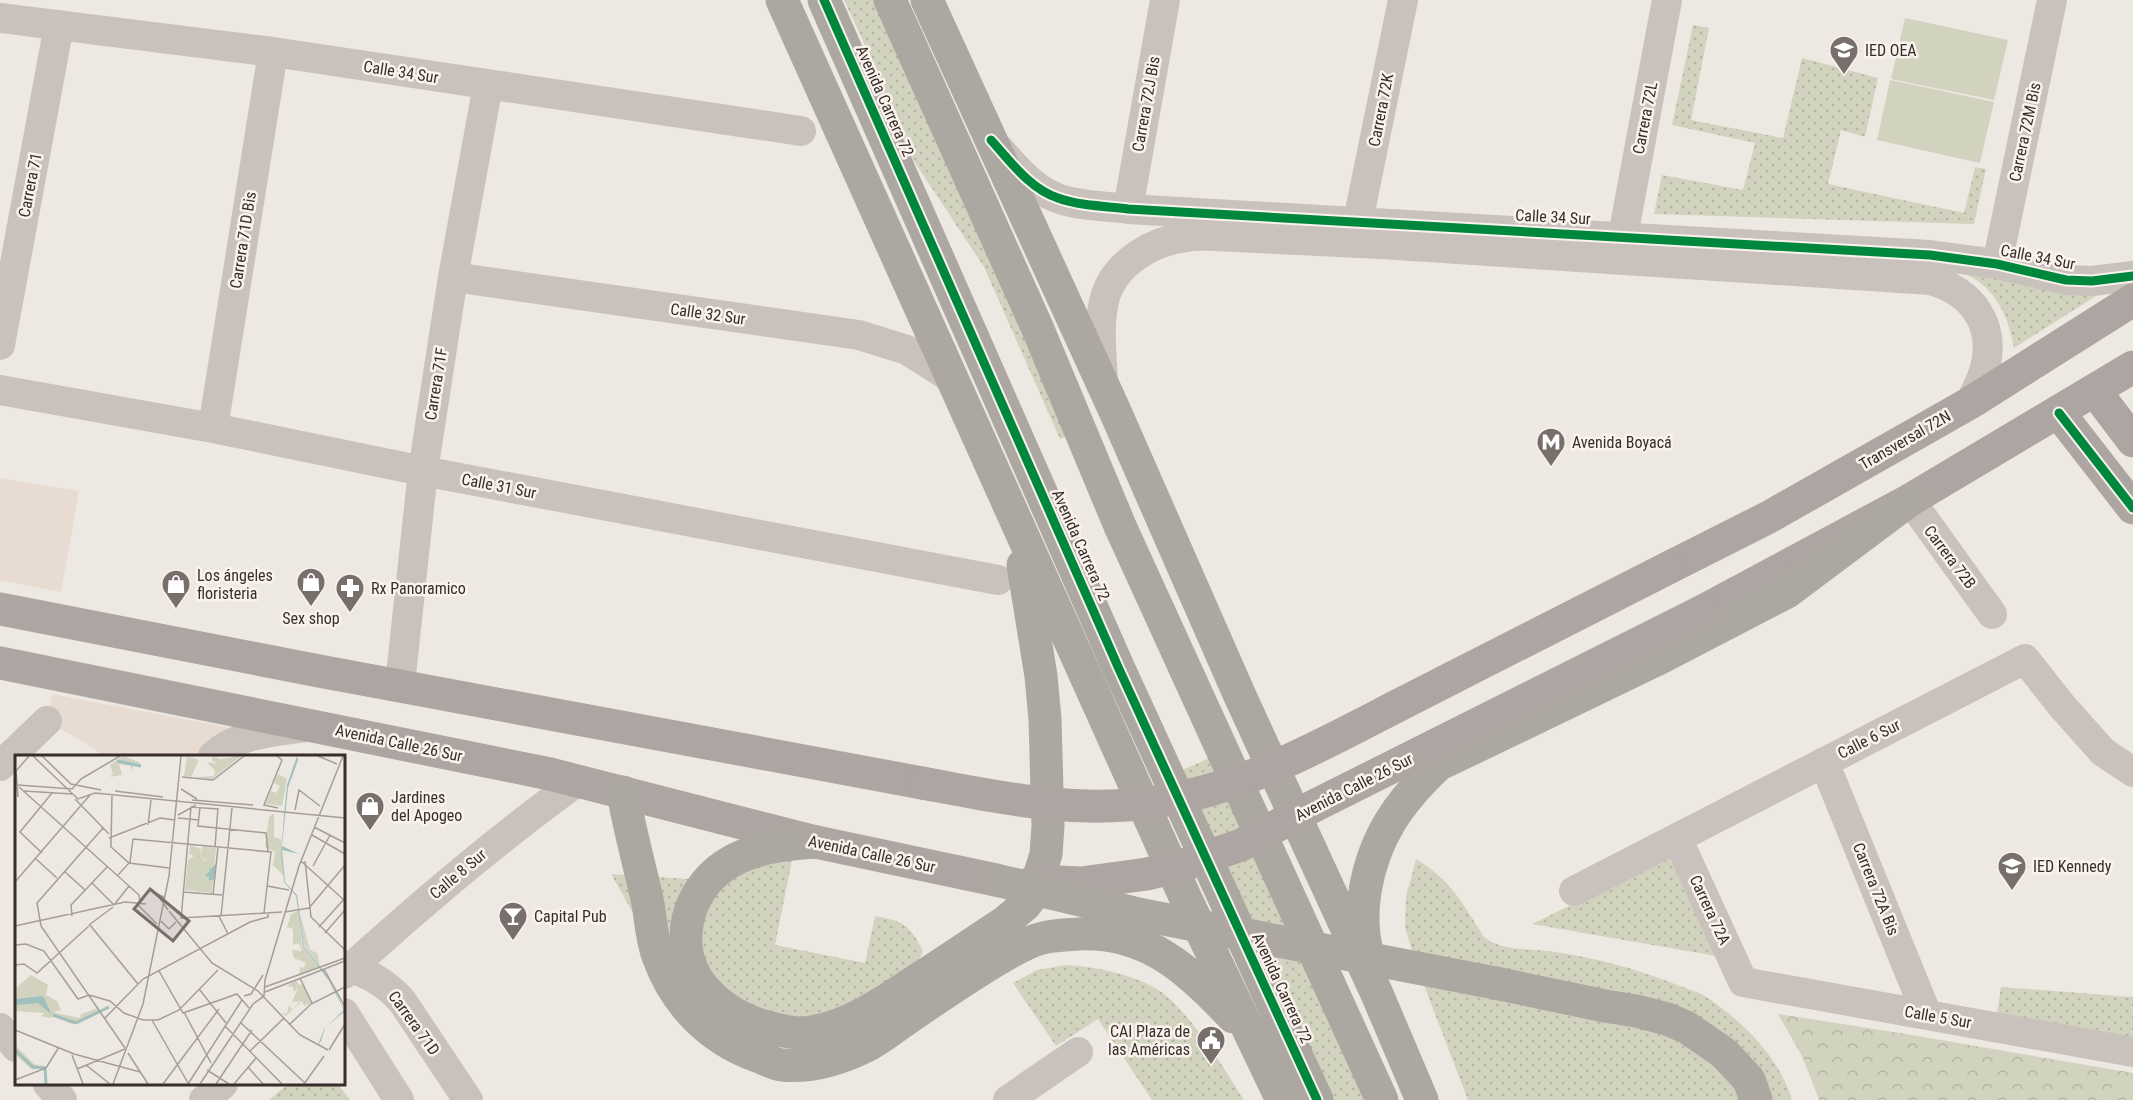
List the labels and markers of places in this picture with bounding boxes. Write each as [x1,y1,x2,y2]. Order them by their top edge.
school or university icon: IED OEA [1828,34,1860,76]
place label: IED OEA [1865,41,1917,60]
metro station icon: Avenida Boyacá [1535,426,1567,468]
place label: Avenida Boyacá [1572,433,1672,452]
place label: Los ángeles floristeria [197,566,273,603]
shop icon: Sex shop [295,566,327,608]
shop icon: Los ángeles floristeria [160,568,192,610]
pharmacy icon: Rx Panoramico [334,572,366,614]
place label: Rx Panoramico [371,579,466,598]
place label: Sex shop [282,609,340,628]
place label: Jardines del Apogeo [391,788,462,825]
shop icon: Jardines del Apogeo [354,790,386,832]
school or university icon: IED Kennedy [1996,850,2028,892]
place label: IED Kennedy [2033,857,2112,876]
bar icon: Capital Pub [497,900,529,942]
place label: Capital Pub [534,907,607,926]
place label: CAI Plaza de las Américas [1108,1022,1190,1059]
public building icon: CAI Plaza de las Américas [1195,1024,1227,1066]

